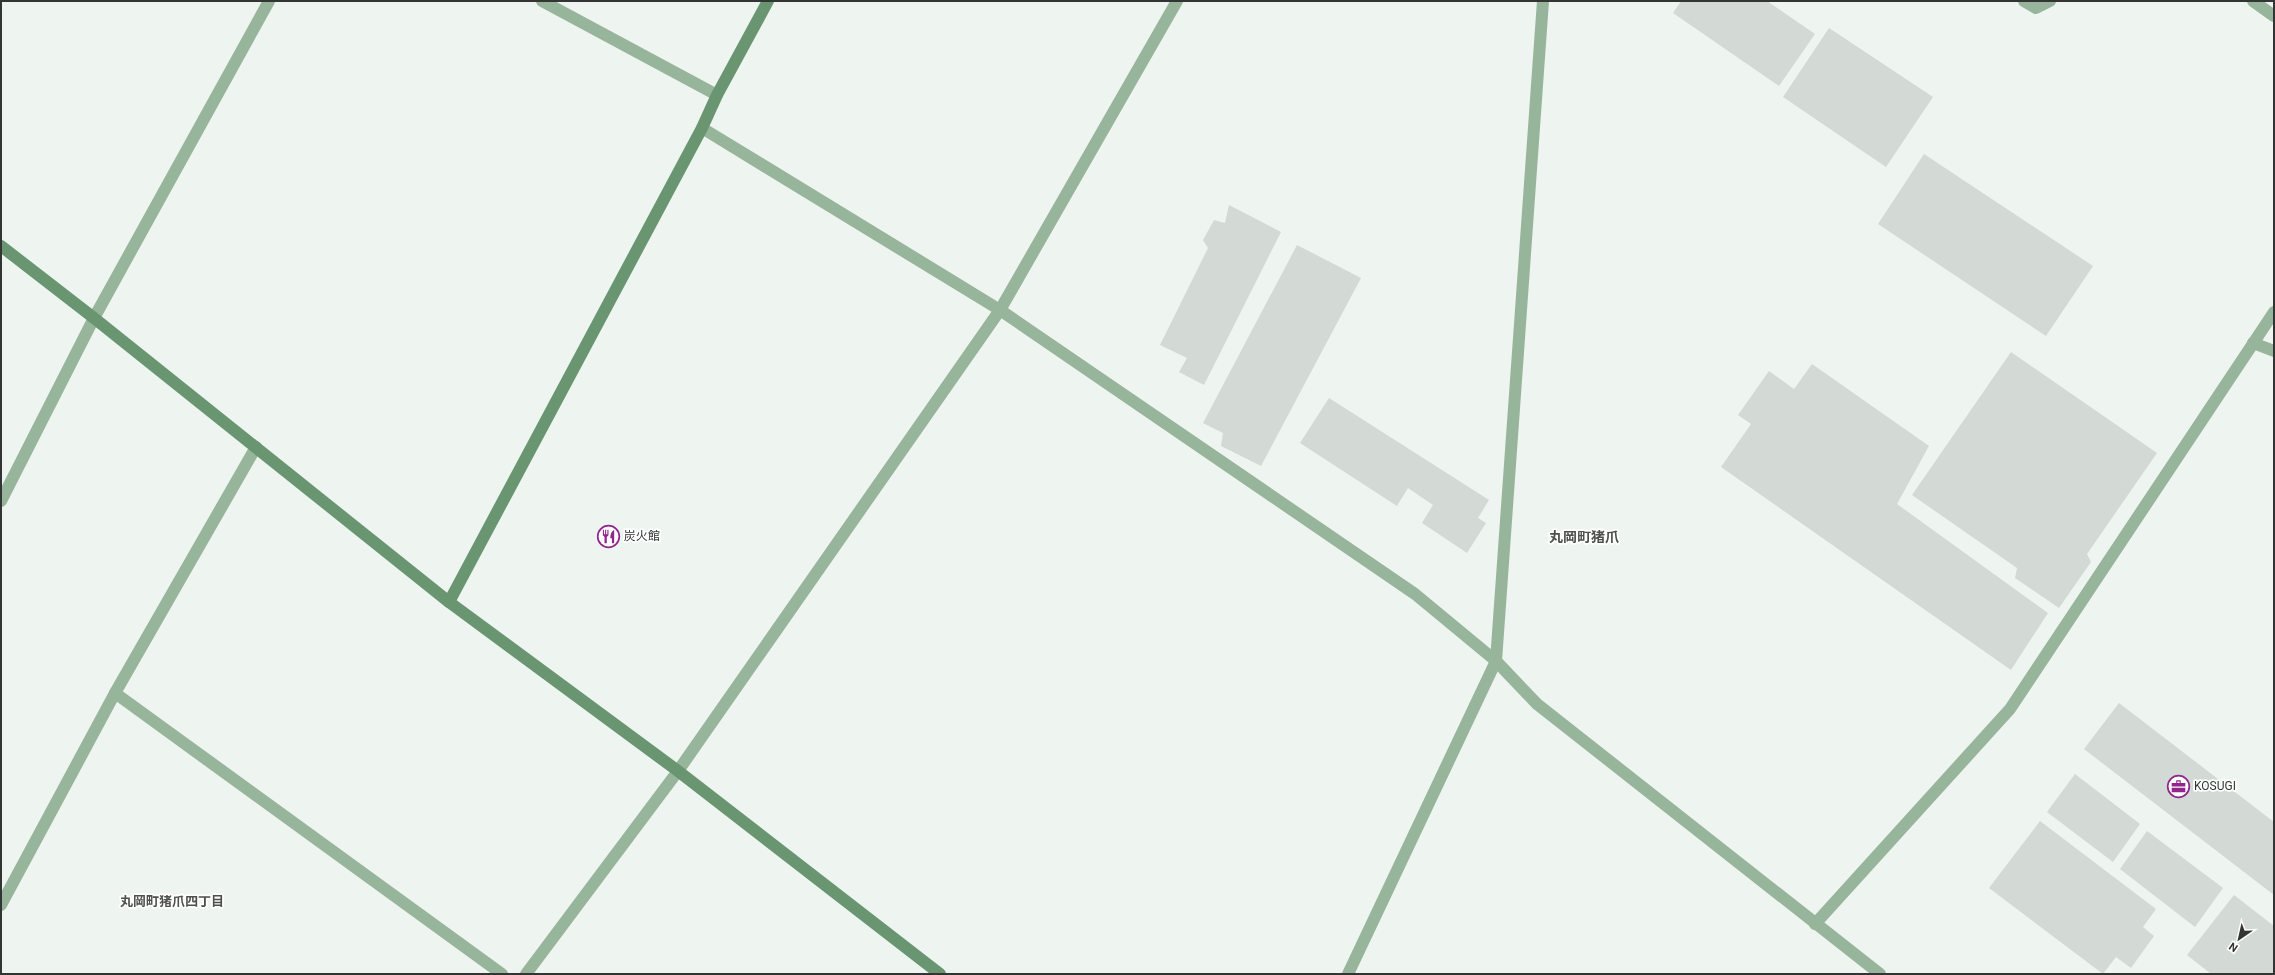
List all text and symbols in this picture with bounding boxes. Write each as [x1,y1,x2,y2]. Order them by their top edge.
restaurant icon: 炭火館 [596,523,622,549]
place label: 炭火館 [624,529,660,543]
district label: 丸岡町猪爪 [1549,529,1619,545]
office icon: KOSUGI [2166,773,2192,799]
place label: KOSUGI [2194,779,2236,793]
district label: 丸岡町猪爪四丁目 [120,894,224,909]
north arrow [2219,919,2259,959]
text: N [2227,939,2241,954]

